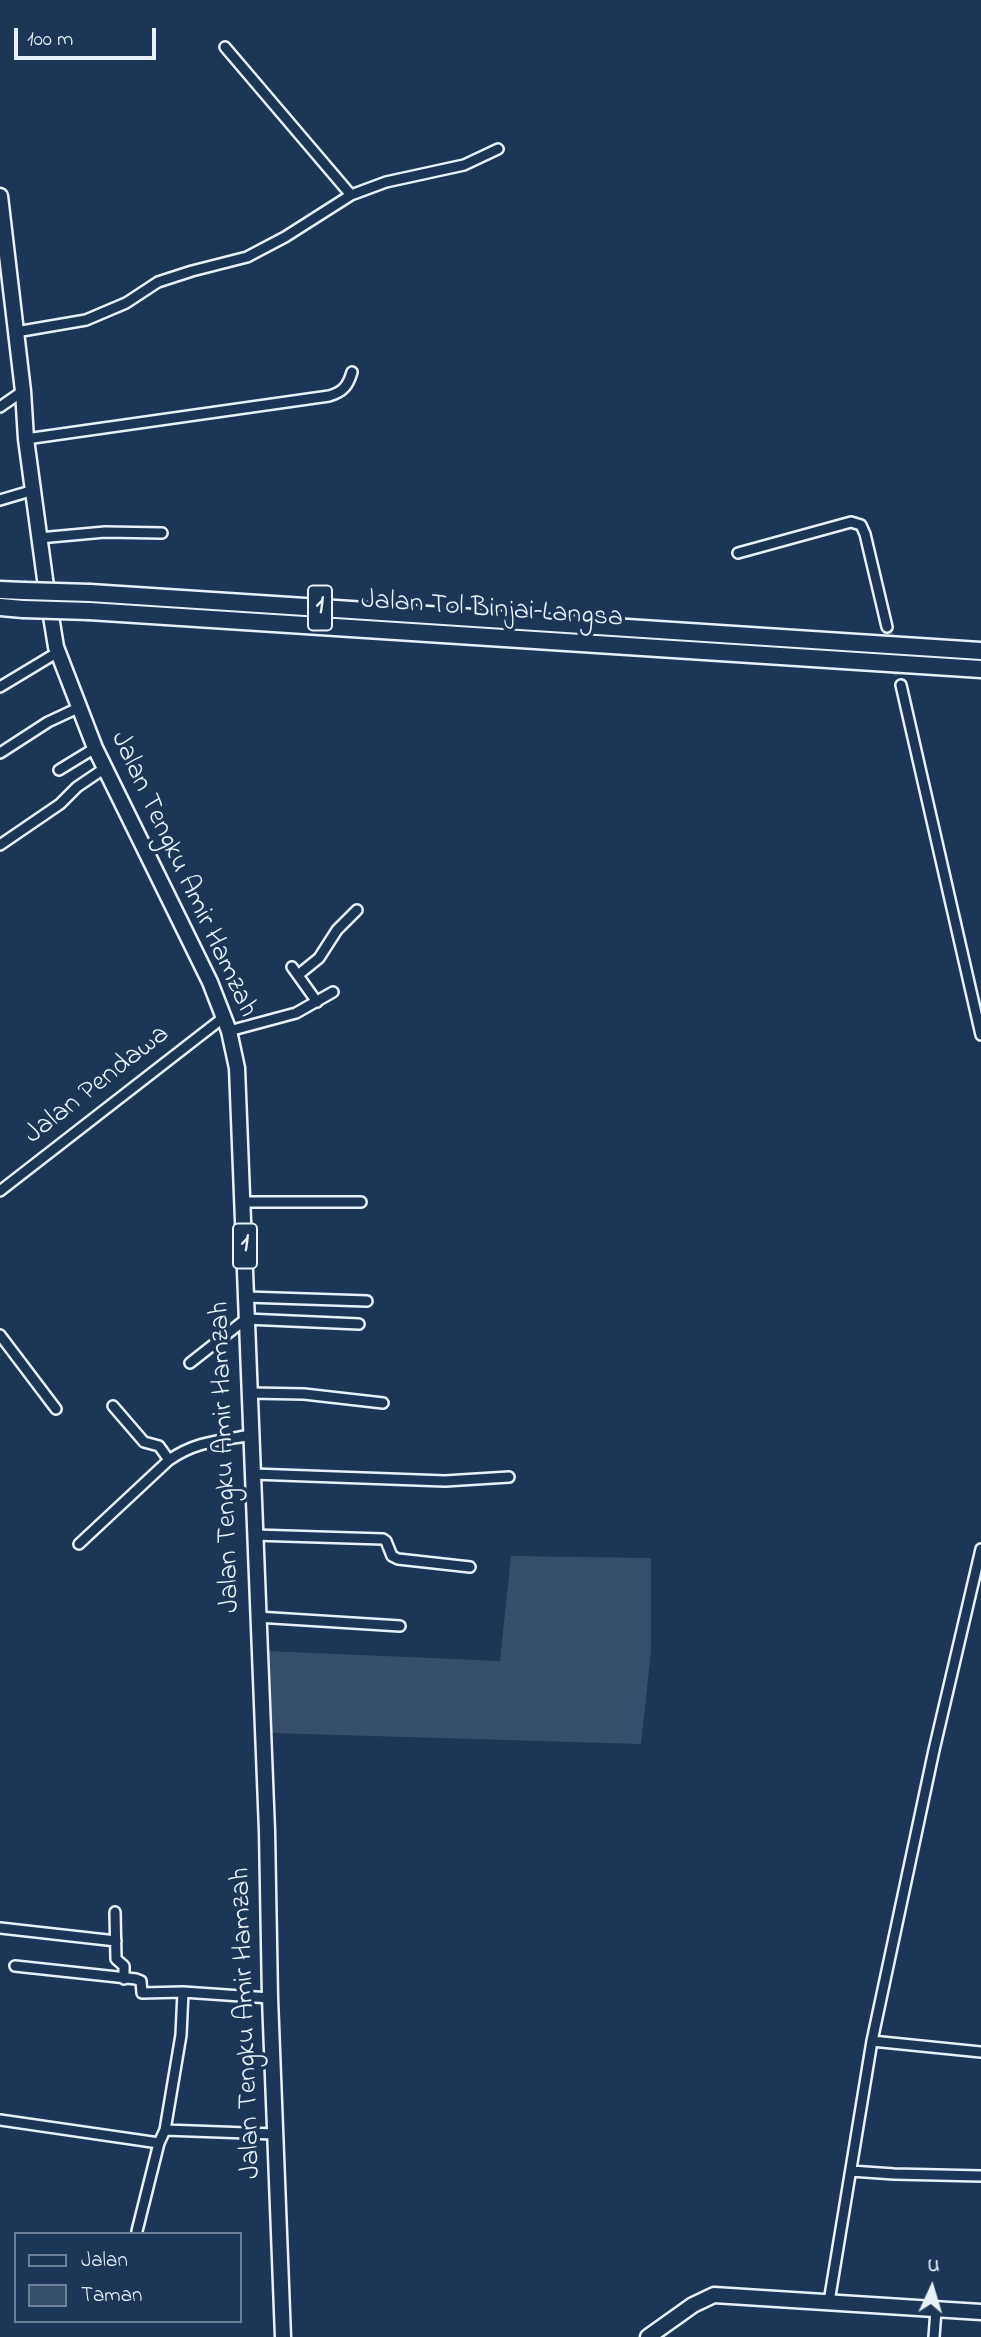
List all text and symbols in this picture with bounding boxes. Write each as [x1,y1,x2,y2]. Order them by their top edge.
scale bar [18,14,159,58]
text: 100 m [27,25,73,55]
street label: Jalan Tol Binjai–Langsa [360,585,624,637]
road number: 1 [308,586,332,630]
street label: Jalan Tengku Amir Hamzah [101,727,263,1023]
street label: Jalan Pendawa [19,1019,177,1153]
road number: 1 [233,1224,257,1268]
street label: Jalan Tengku Amir Hamzah [205,1301,249,1613]
street label: Jalan Tengku Amir Hamzah [226,1867,270,2179]
legend [14,2232,242,2323]
text: Jalan [81,2246,128,2276]
north arrow [897,2253,967,2323]
text: U [927,2253,940,2280]
text: Taman [81,2281,142,2311]

